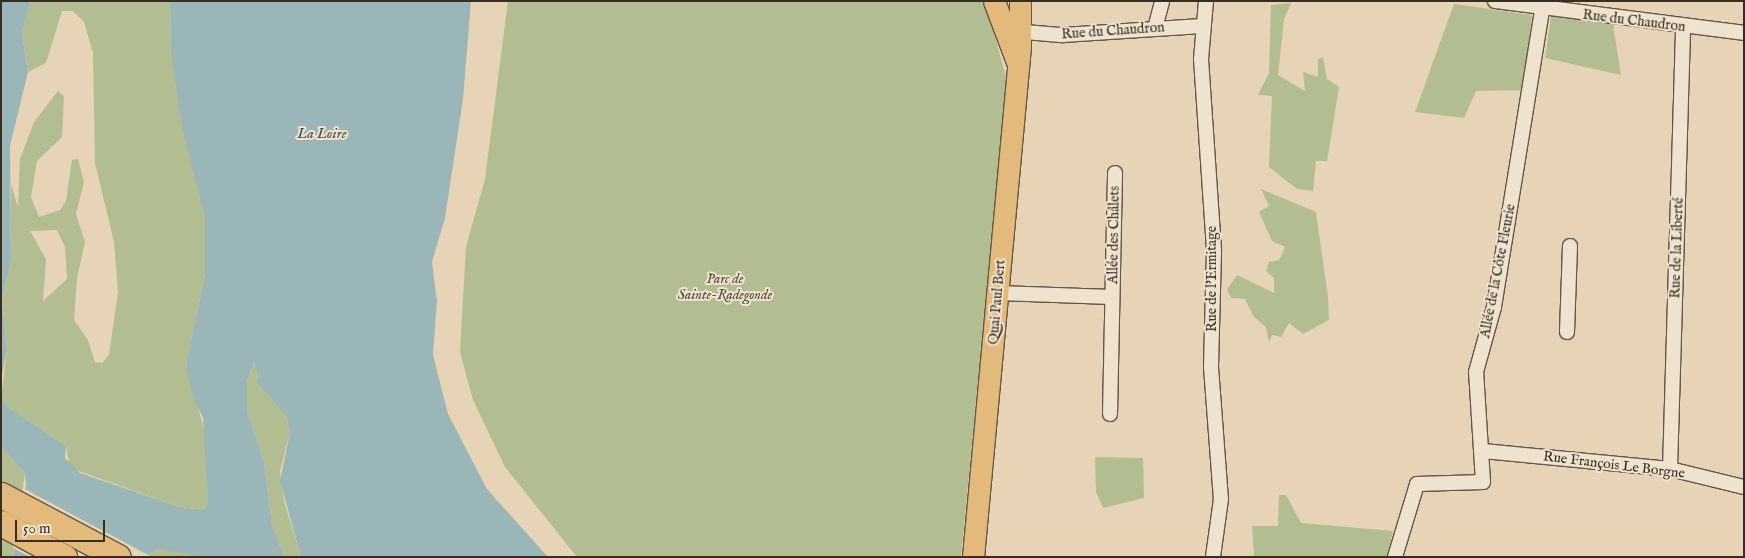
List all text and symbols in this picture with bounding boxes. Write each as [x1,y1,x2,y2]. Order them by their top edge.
street label: Rue du Chaudron [1582,6,1686,36]
street label: Rue du Chaudron [1061,19,1165,43]
water label: La Loire [297,125,347,143]
street label: Allée des Châlets [1105,186,1123,284]
street label: Rue de la Liberté [1667,197,1687,299]
street label: Allée de la Côte Fleurie [1477,203,1519,339]
street label: Rue de l'Ermitage [1204,226,1220,332]
street label: Quai Paul Bert [985,259,1009,345]
park label: Parc de Sainte-Radegonde [678,271,772,304]
street label: Rue François Le Borgne [1542,448,1686,482]
scale bar [18,510,108,542]
text: 50 m [23,519,51,538]

